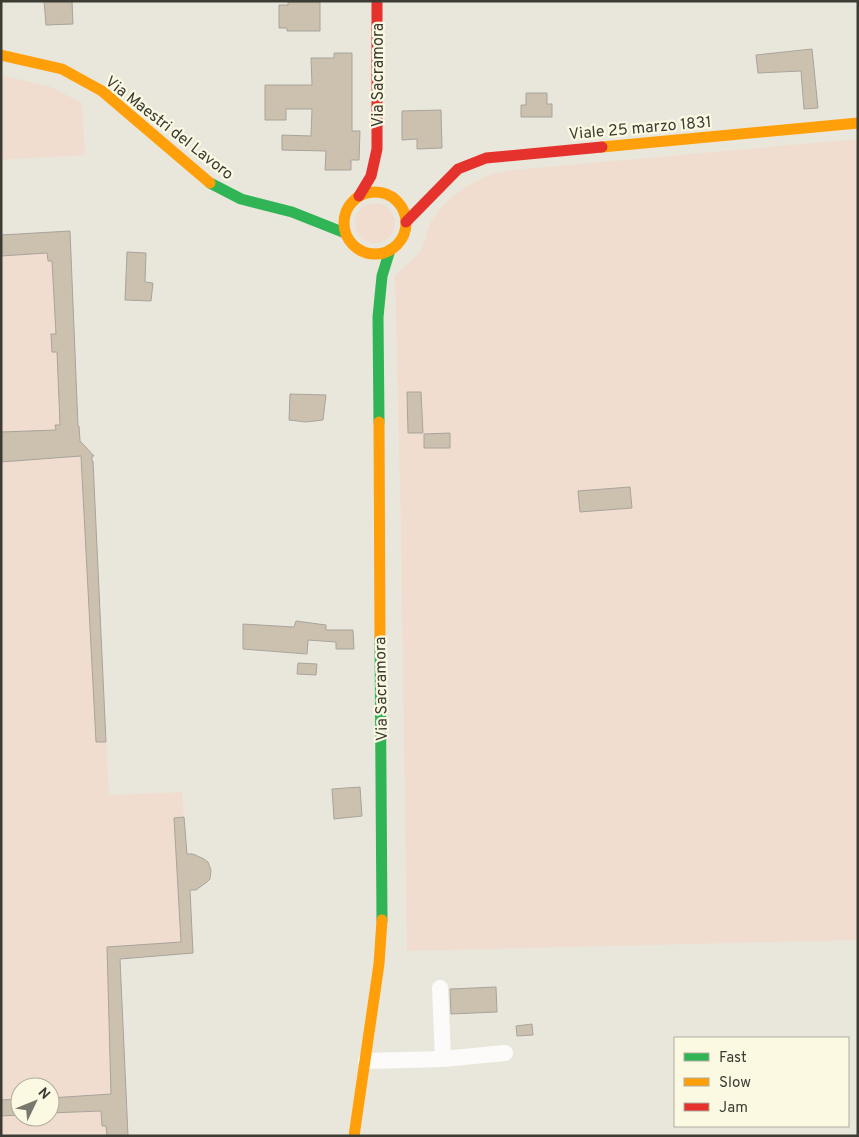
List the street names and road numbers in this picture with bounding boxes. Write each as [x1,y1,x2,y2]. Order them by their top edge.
street label: Via Sacramora [369,23,389,127]
street label: Via Maestri del Lavoro [101,72,237,185]
street label: Viale 25 marzo 1831 [568,113,712,145]
street label: Via Sacramora [371,637,393,741]

